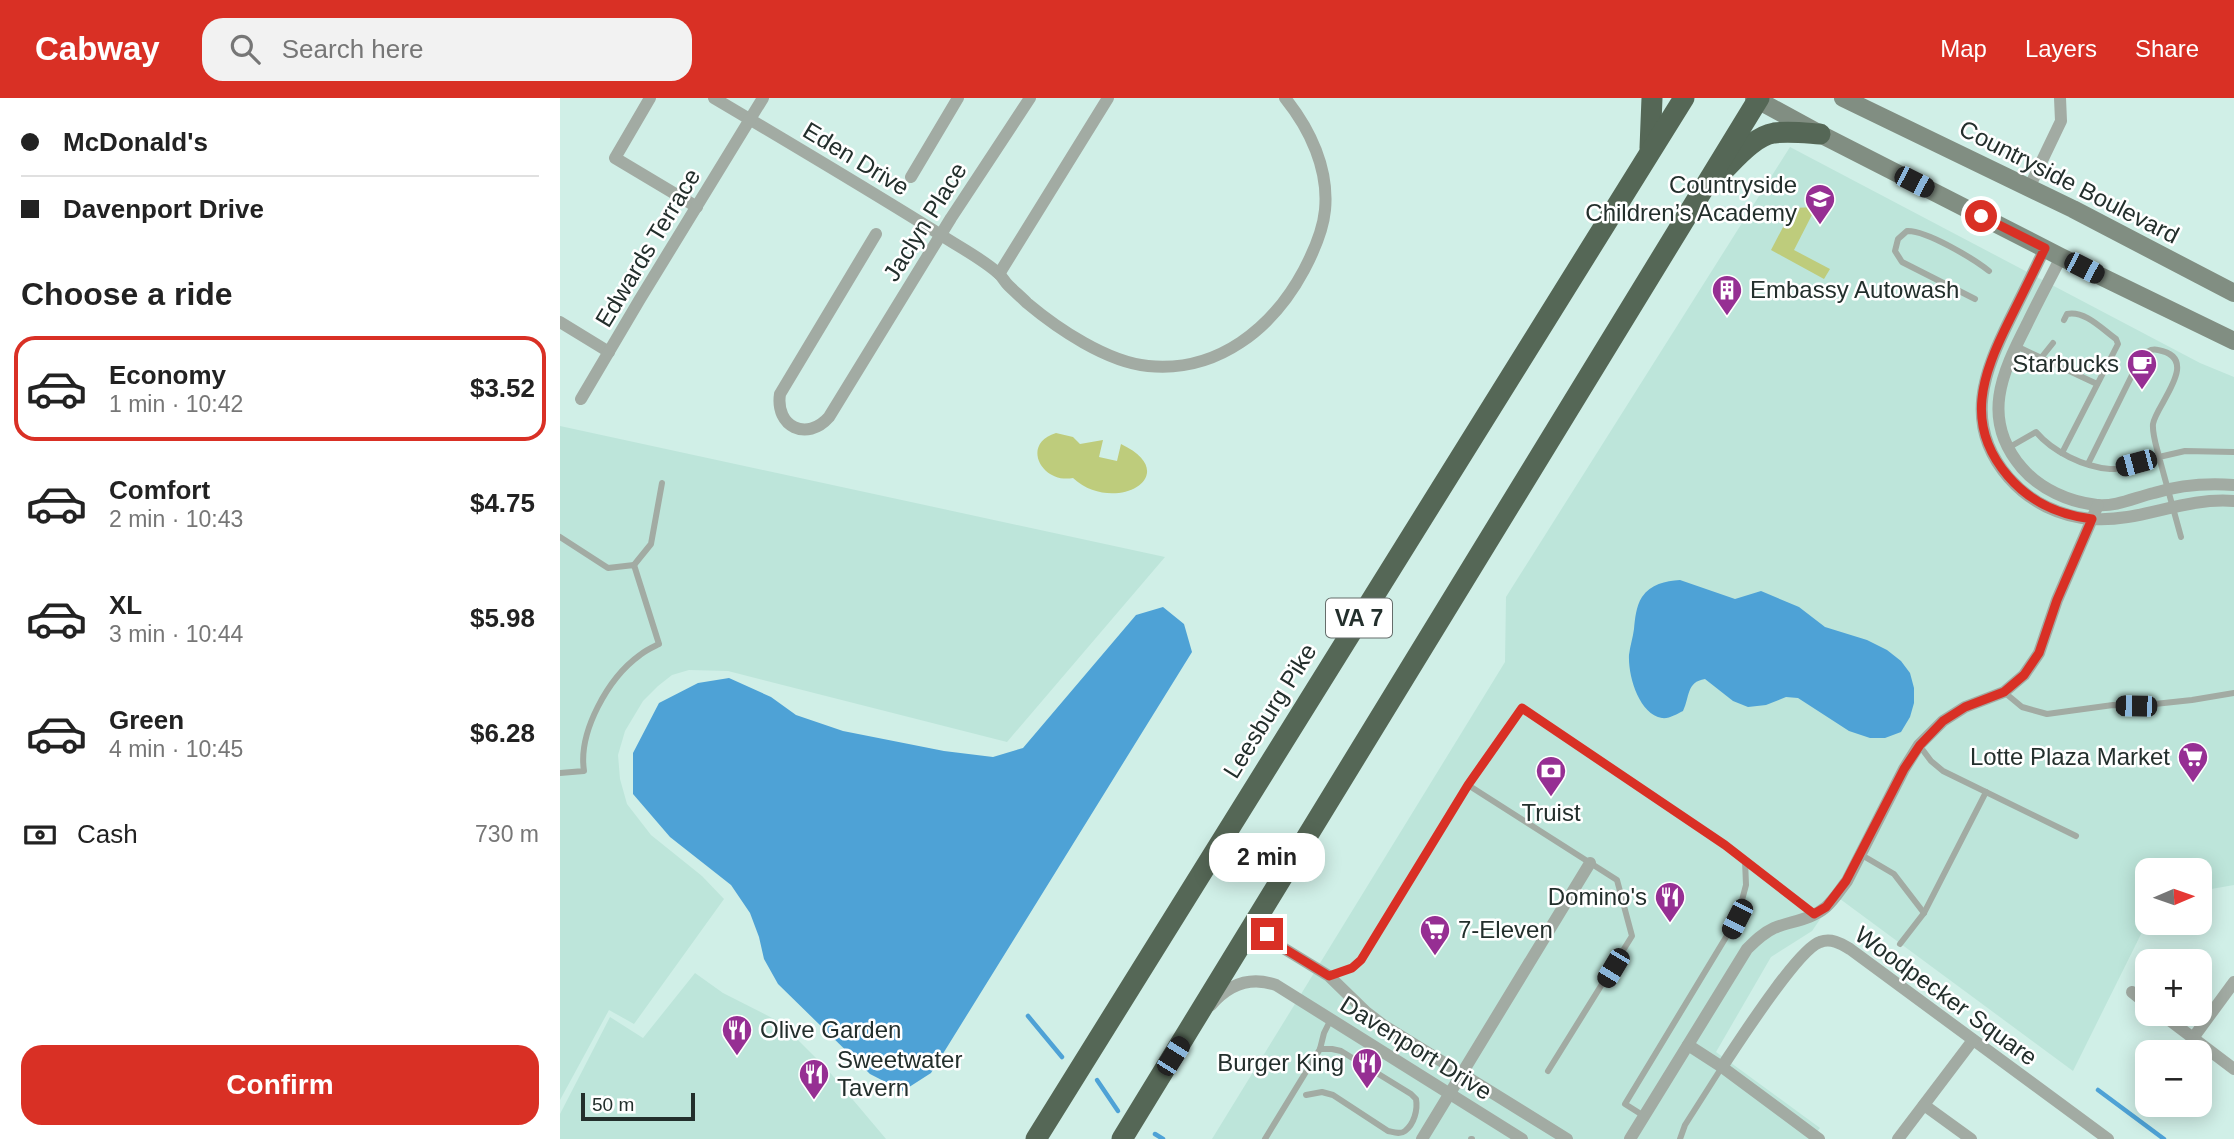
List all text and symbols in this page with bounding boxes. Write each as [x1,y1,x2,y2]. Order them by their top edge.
search box [202,18,692,81]
text: Cabway [35,30,160,67]
icon: search [226,30,264,68]
text: Search here [282,34,423,64]
text: Map [1940,35,1987,62]
text: Layers [2025,35,2097,62]
text: Share [2135,35,2199,62]
street label: Countryside Boulevard [1955,114,2184,249]
street label: Eden Drive [798,116,914,201]
text: McDonald's [63,127,208,157]
street label: Jaclyn Place [877,157,972,286]
car [1891,163,1938,201]
street label: Edwards Terrace [590,164,705,332]
place label: Countryside Children’s Academy [1585,171,1797,226]
school or university icon: Countryside Children’s Academy [1803,182,1837,226]
text: Davenport Drive [63,194,264,224]
route start [1965,200,1997,232]
car [2061,249,2108,287]
building icon: Embassy Autowash [1710,273,1744,317]
text: Choose a ride [21,276,233,312]
place label: Embassy Autowash [1750,276,1959,303]
cafe icon: Starbucks [2125,347,2159,391]
place label: Starbucks [2012,350,2119,377]
icon: car [25,357,88,420]
text: Economy [109,360,226,390]
text: $3.52 [470,373,535,403]
text: 1 min · 10:42 [109,391,243,417]
car [2113,447,2160,479]
icon: car [25,472,88,535]
text: Comfort [109,475,210,505]
text: $4.75 [470,488,535,518]
text: 2 min · 10:43 [109,506,243,532]
icon: car [25,587,88,650]
text: XL [109,590,142,620]
road number: VA 7 [1326,598,1392,638]
text: $5.98 [470,603,535,633]
text: 3 min · 10:44 [109,621,243,647]
street label: Leesburg Pike [1217,639,1322,783]
car [2115,695,2158,717]
icon: car [25,702,88,765]
text: Green [109,705,184,735]
text: $6.28 [470,718,535,748]
text: 4 min · 10:45 [109,736,243,762]
supermarket icon: Lotte Plaza Market [2176,740,2210,784]
place label: Lotte Plaza Market [1970,743,2170,770]
bank icon: Truist [1534,754,1568,798]
place label: Truist [1521,799,1581,826]
icon: cash [21,816,59,854]
text: Cash [77,819,138,849]
text: 730 m [475,821,539,847]
callout: 2 min [1209,832,1325,882]
text: 2 min [1237,844,1297,870]
north arrow [2135,858,2212,934]
map controls [2135,858,2212,1117]
restaurant icon: Domino's [1653,880,1687,924]
place label: Domino's [1548,883,1647,910]
car [1719,896,1756,942]
supermarket icon: 7-Eleven [1418,913,1452,957]
place label: 7-Eleven [1458,916,1553,943]
route end [1251,918,1283,950]
street label: Woodpecker Square [1850,920,2043,1071]
car [1594,945,1633,991]
button: + [2135,949,2212,1026]
street label: Davenport Drive [1336,990,1497,1105]
restaurant icon: Olive Garden [720,1013,754,1057]
place label: Olive Garden [760,1016,901,1043]
car [1153,1033,1194,1079]
button: − [2135,1040,2212,1117]
button: Confirm [21,1045,539,1125]
place label: Sweetwater Tavern [837,1046,962,1101]
restaurant icon: Burger King [1350,1046,1384,1090]
place label: Burger King [1217,1049,1344,1076]
restaurant icon: Sweetwater Tavern [797,1057,831,1101]
scale bar [581,1090,695,1122]
text: 50 m [592,1094,634,1115]

